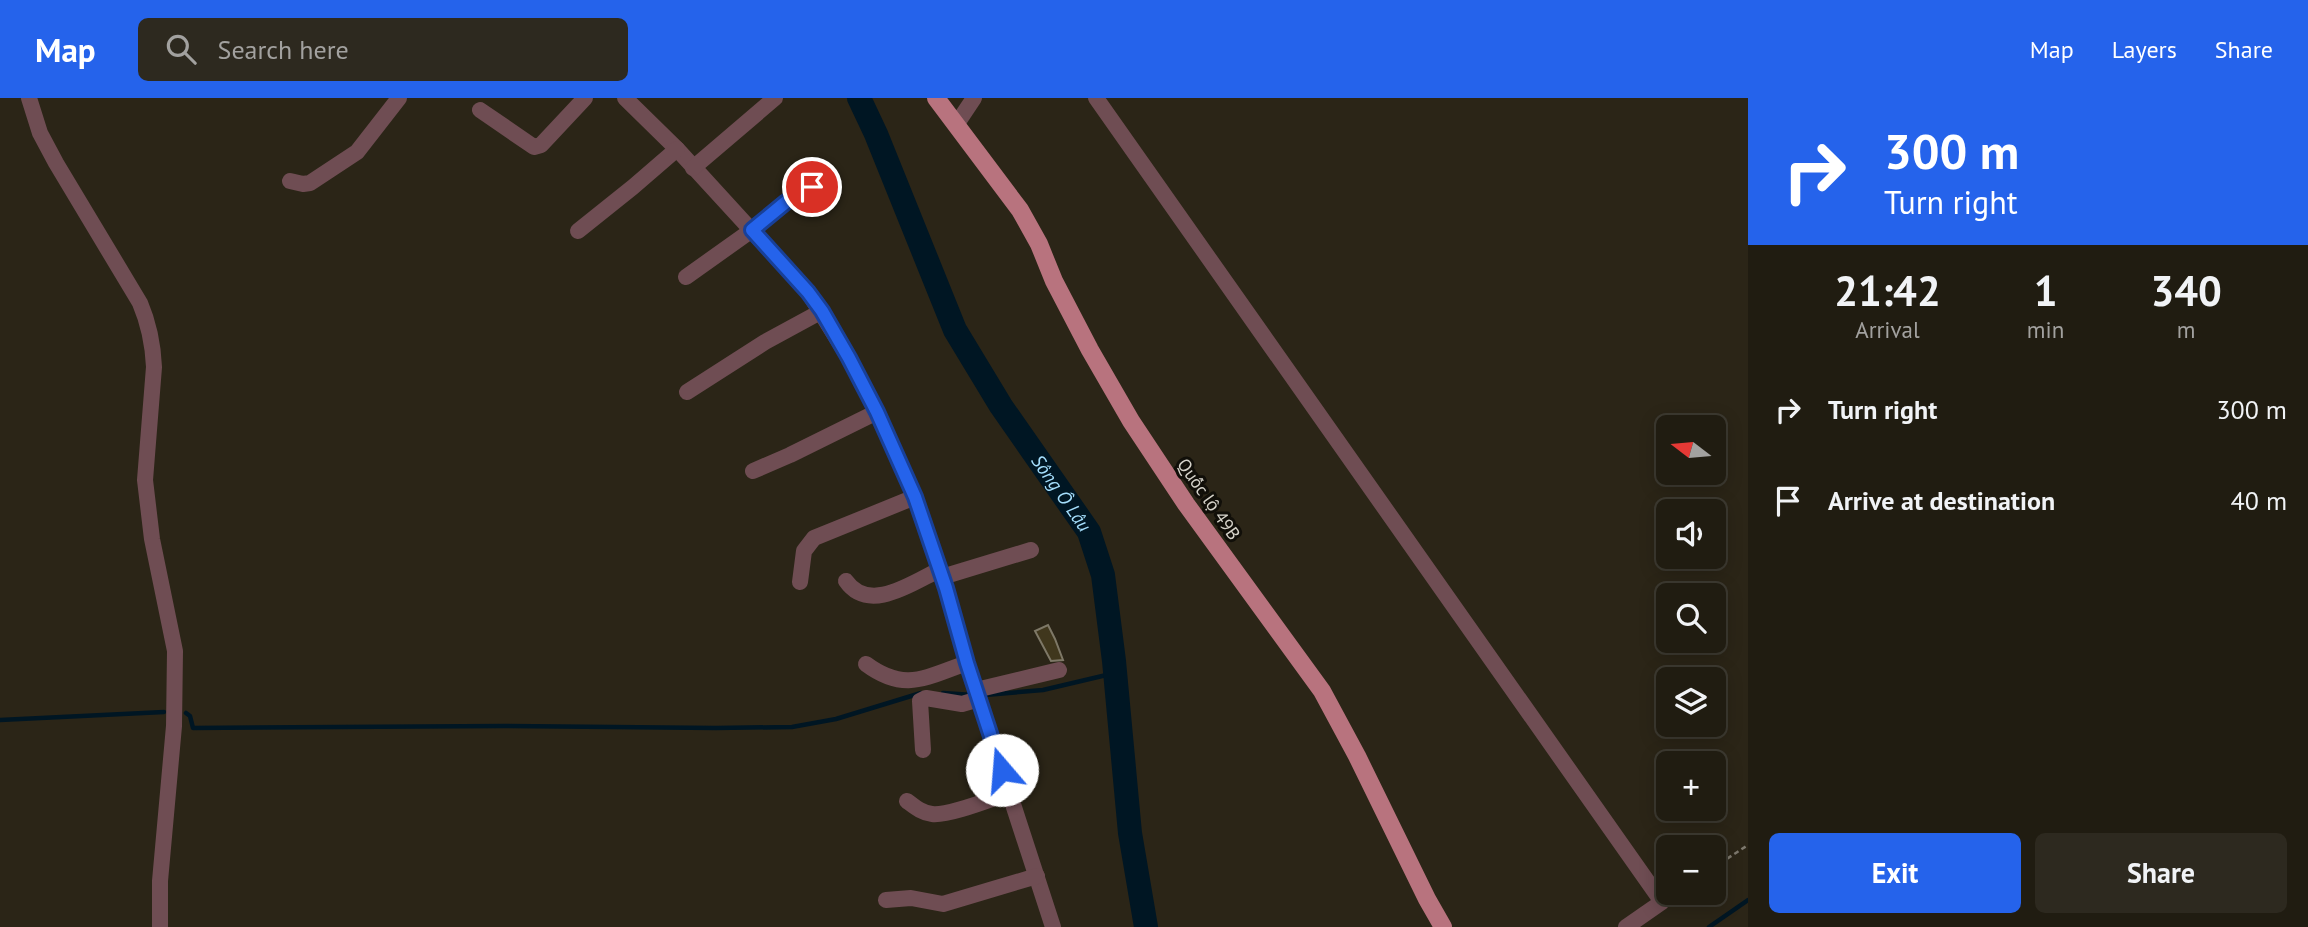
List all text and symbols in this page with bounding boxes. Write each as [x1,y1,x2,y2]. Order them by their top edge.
search box [138,18,628,81]
text: Map [35,28,96,71]
icon: search [162,30,200,68]
text: Search here [218,33,349,66]
text: Map [2030,34,2074,65]
text: Layers [2112,34,2177,65]
text: Share [2215,34,2273,65]
text: 300 m [1884,119,2019,183]
icon: right [1769,126,1860,217]
pin [782,157,842,217]
icon: arrive [793,168,831,206]
text: Turn right [1884,181,2018,223]
text: 21:42 [1834,263,1941,318]
text: 1 [2034,263,2057,318]
text: 340 [2150,263,2222,318]
text: Arrival [1855,315,1920,344]
text: min [2027,315,2064,344]
text: m [2177,315,2195,344]
icon: right [1769,391,1807,429]
text: Turn right [1828,393,1937,426]
text: 300 m [2216,393,2287,426]
north arrow [1656,415,1726,485]
map controls [1656,415,1726,905]
water label: Sông Ô Lâu [1026,450,1097,536]
street label: Quốc lộ 49B [1173,454,1245,544]
icon: arrive [1769,482,1807,520]
text: Arrive at destination [1828,484,2055,517]
text: 40 m [2231,484,2287,517]
button: sound [1656,499,1726,569]
button: search [1656,583,1726,653]
button: layers [1656,667,1726,737]
position arrow [965,733,1039,807]
button: + [1656,751,1726,821]
button: Exit [1769,833,2021,913]
button: Share [2035,833,2287,913]
button: − [1656,835,1726,905]

